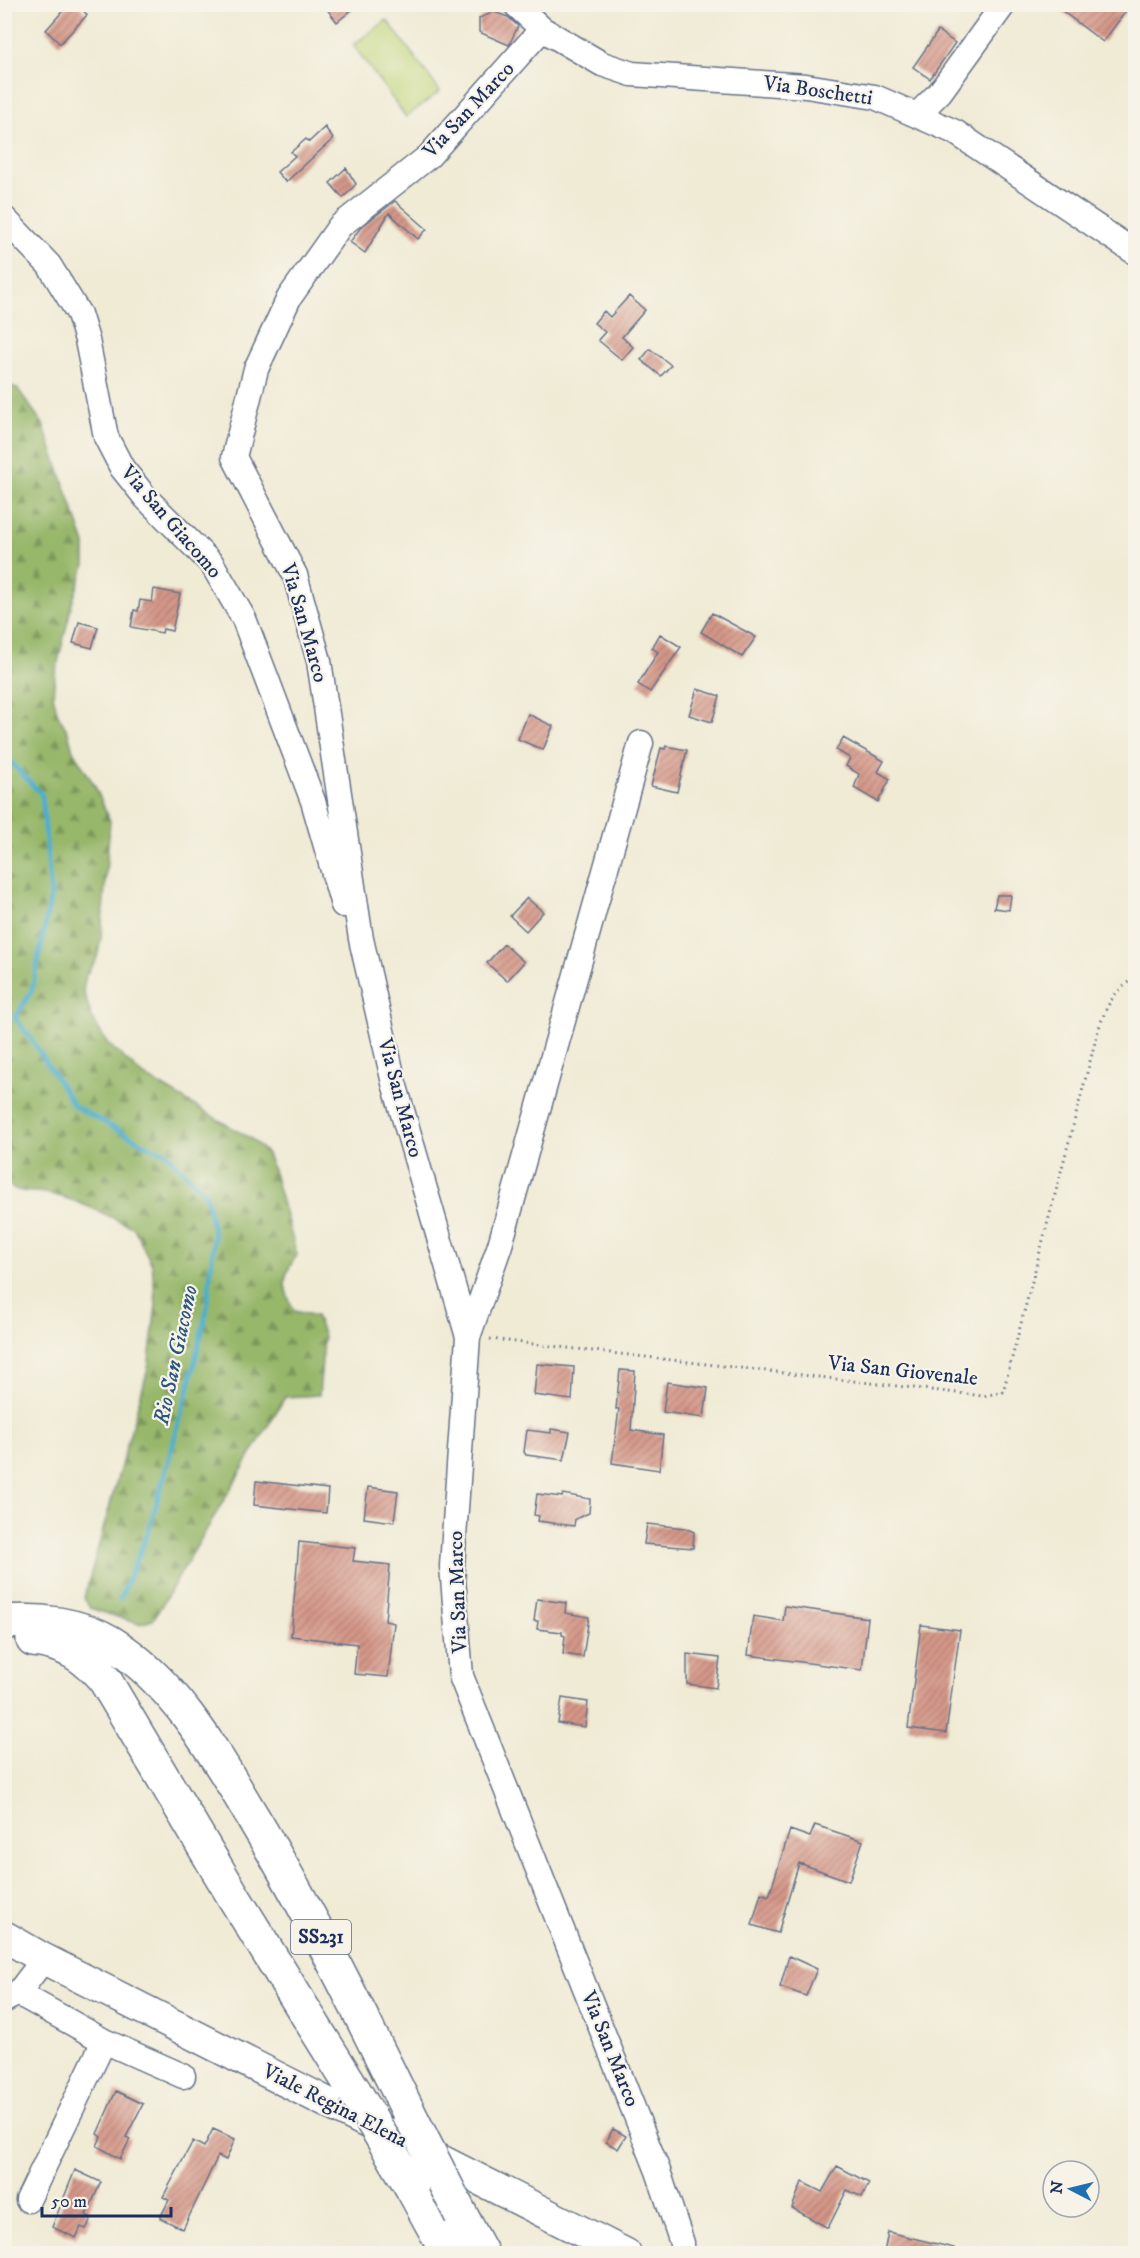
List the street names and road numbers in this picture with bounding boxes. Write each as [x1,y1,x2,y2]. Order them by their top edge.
street label: Via San Marco [417,56,520,164]
street label: Via Boschetti [761,70,874,112]
street label: Via San Giacomo [114,459,227,584]
street label: Via San Marco [274,560,333,685]
street label: Via San Marco [371,1035,428,1161]
street label: Via San Giovenale [826,1350,979,1392]
street label: Via San Marco [443,1530,473,1655]
road number: SS231 [291,1920,351,1954]
street label: Via San Marco [575,1986,645,2111]
street label: Viale Regina Elena [257,2058,412,2154]

